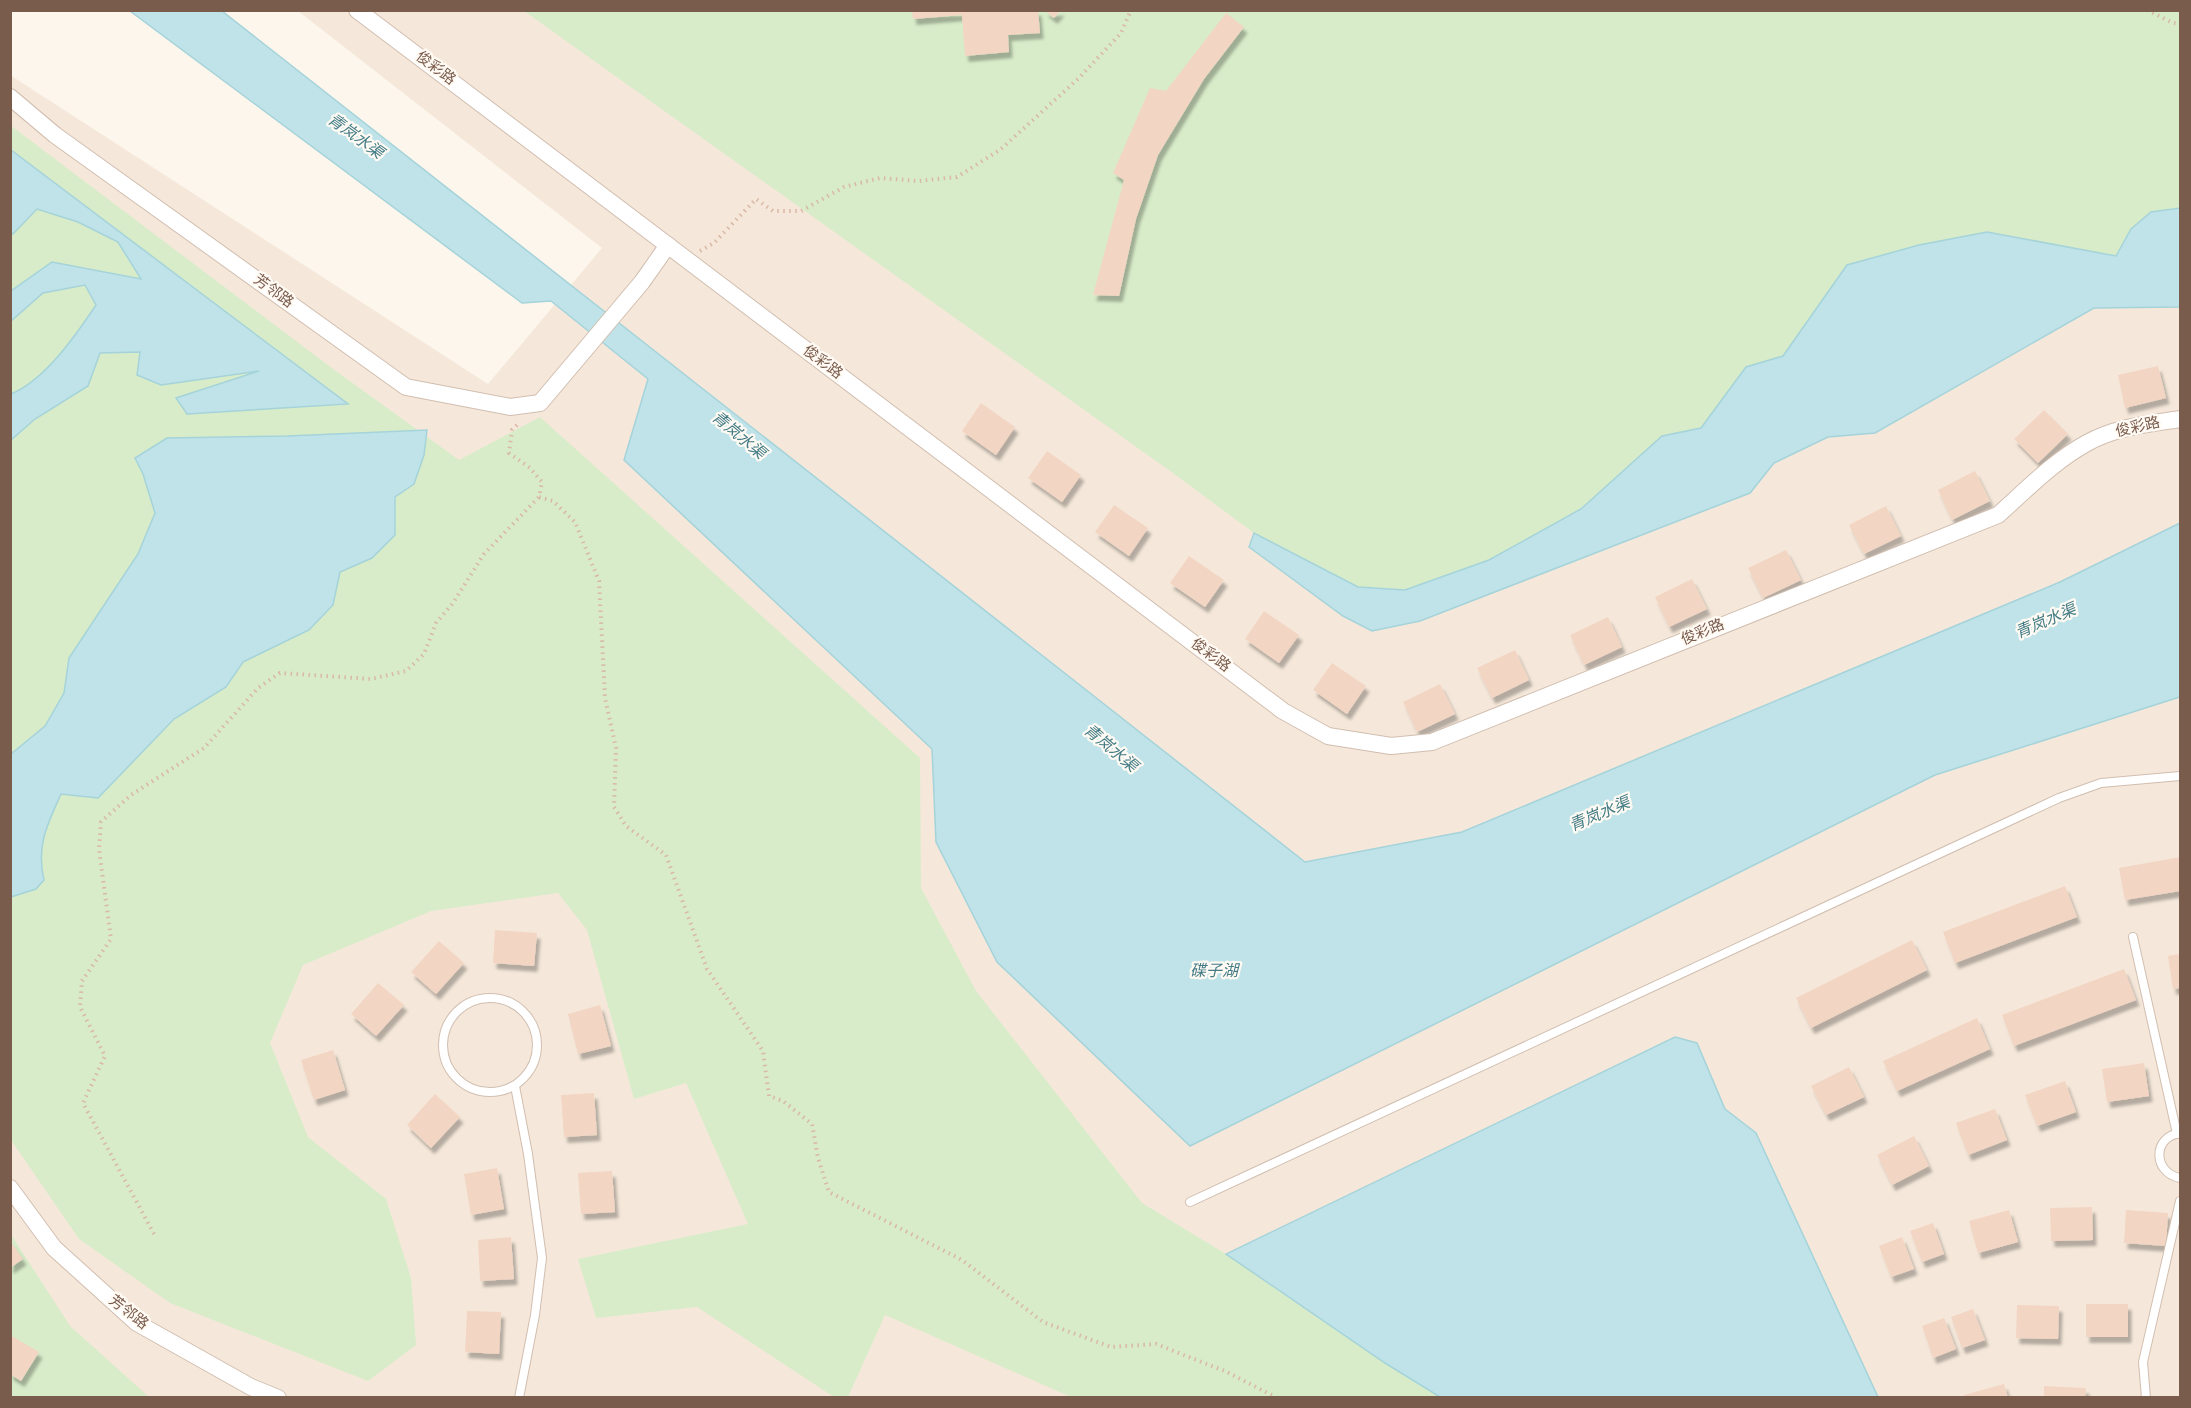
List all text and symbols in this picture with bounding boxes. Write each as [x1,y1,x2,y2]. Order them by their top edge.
street label: 俊彩路 [411,48,459,90]
water label: 青岚水渠 [323,110,388,165]
street label: 芳邻路 [249,271,297,313]
street label: 俊彩路 [798,342,846,384]
water label: 青岚水渠 [707,408,770,466]
street label: 俊彩路 [2114,414,2162,442]
water label: 青岚水渠 [2013,600,2081,644]
street label: 俊彩路 [1679,616,1727,650]
street label: 俊彩路 [1186,635,1234,677]
water label: 青岚水渠 [1079,721,1142,779]
water label: 青岚水渠 [1567,793,1635,837]
water label: 碟子湖 [1190,962,1241,982]
street label: 芳邻路 [104,1292,152,1334]

